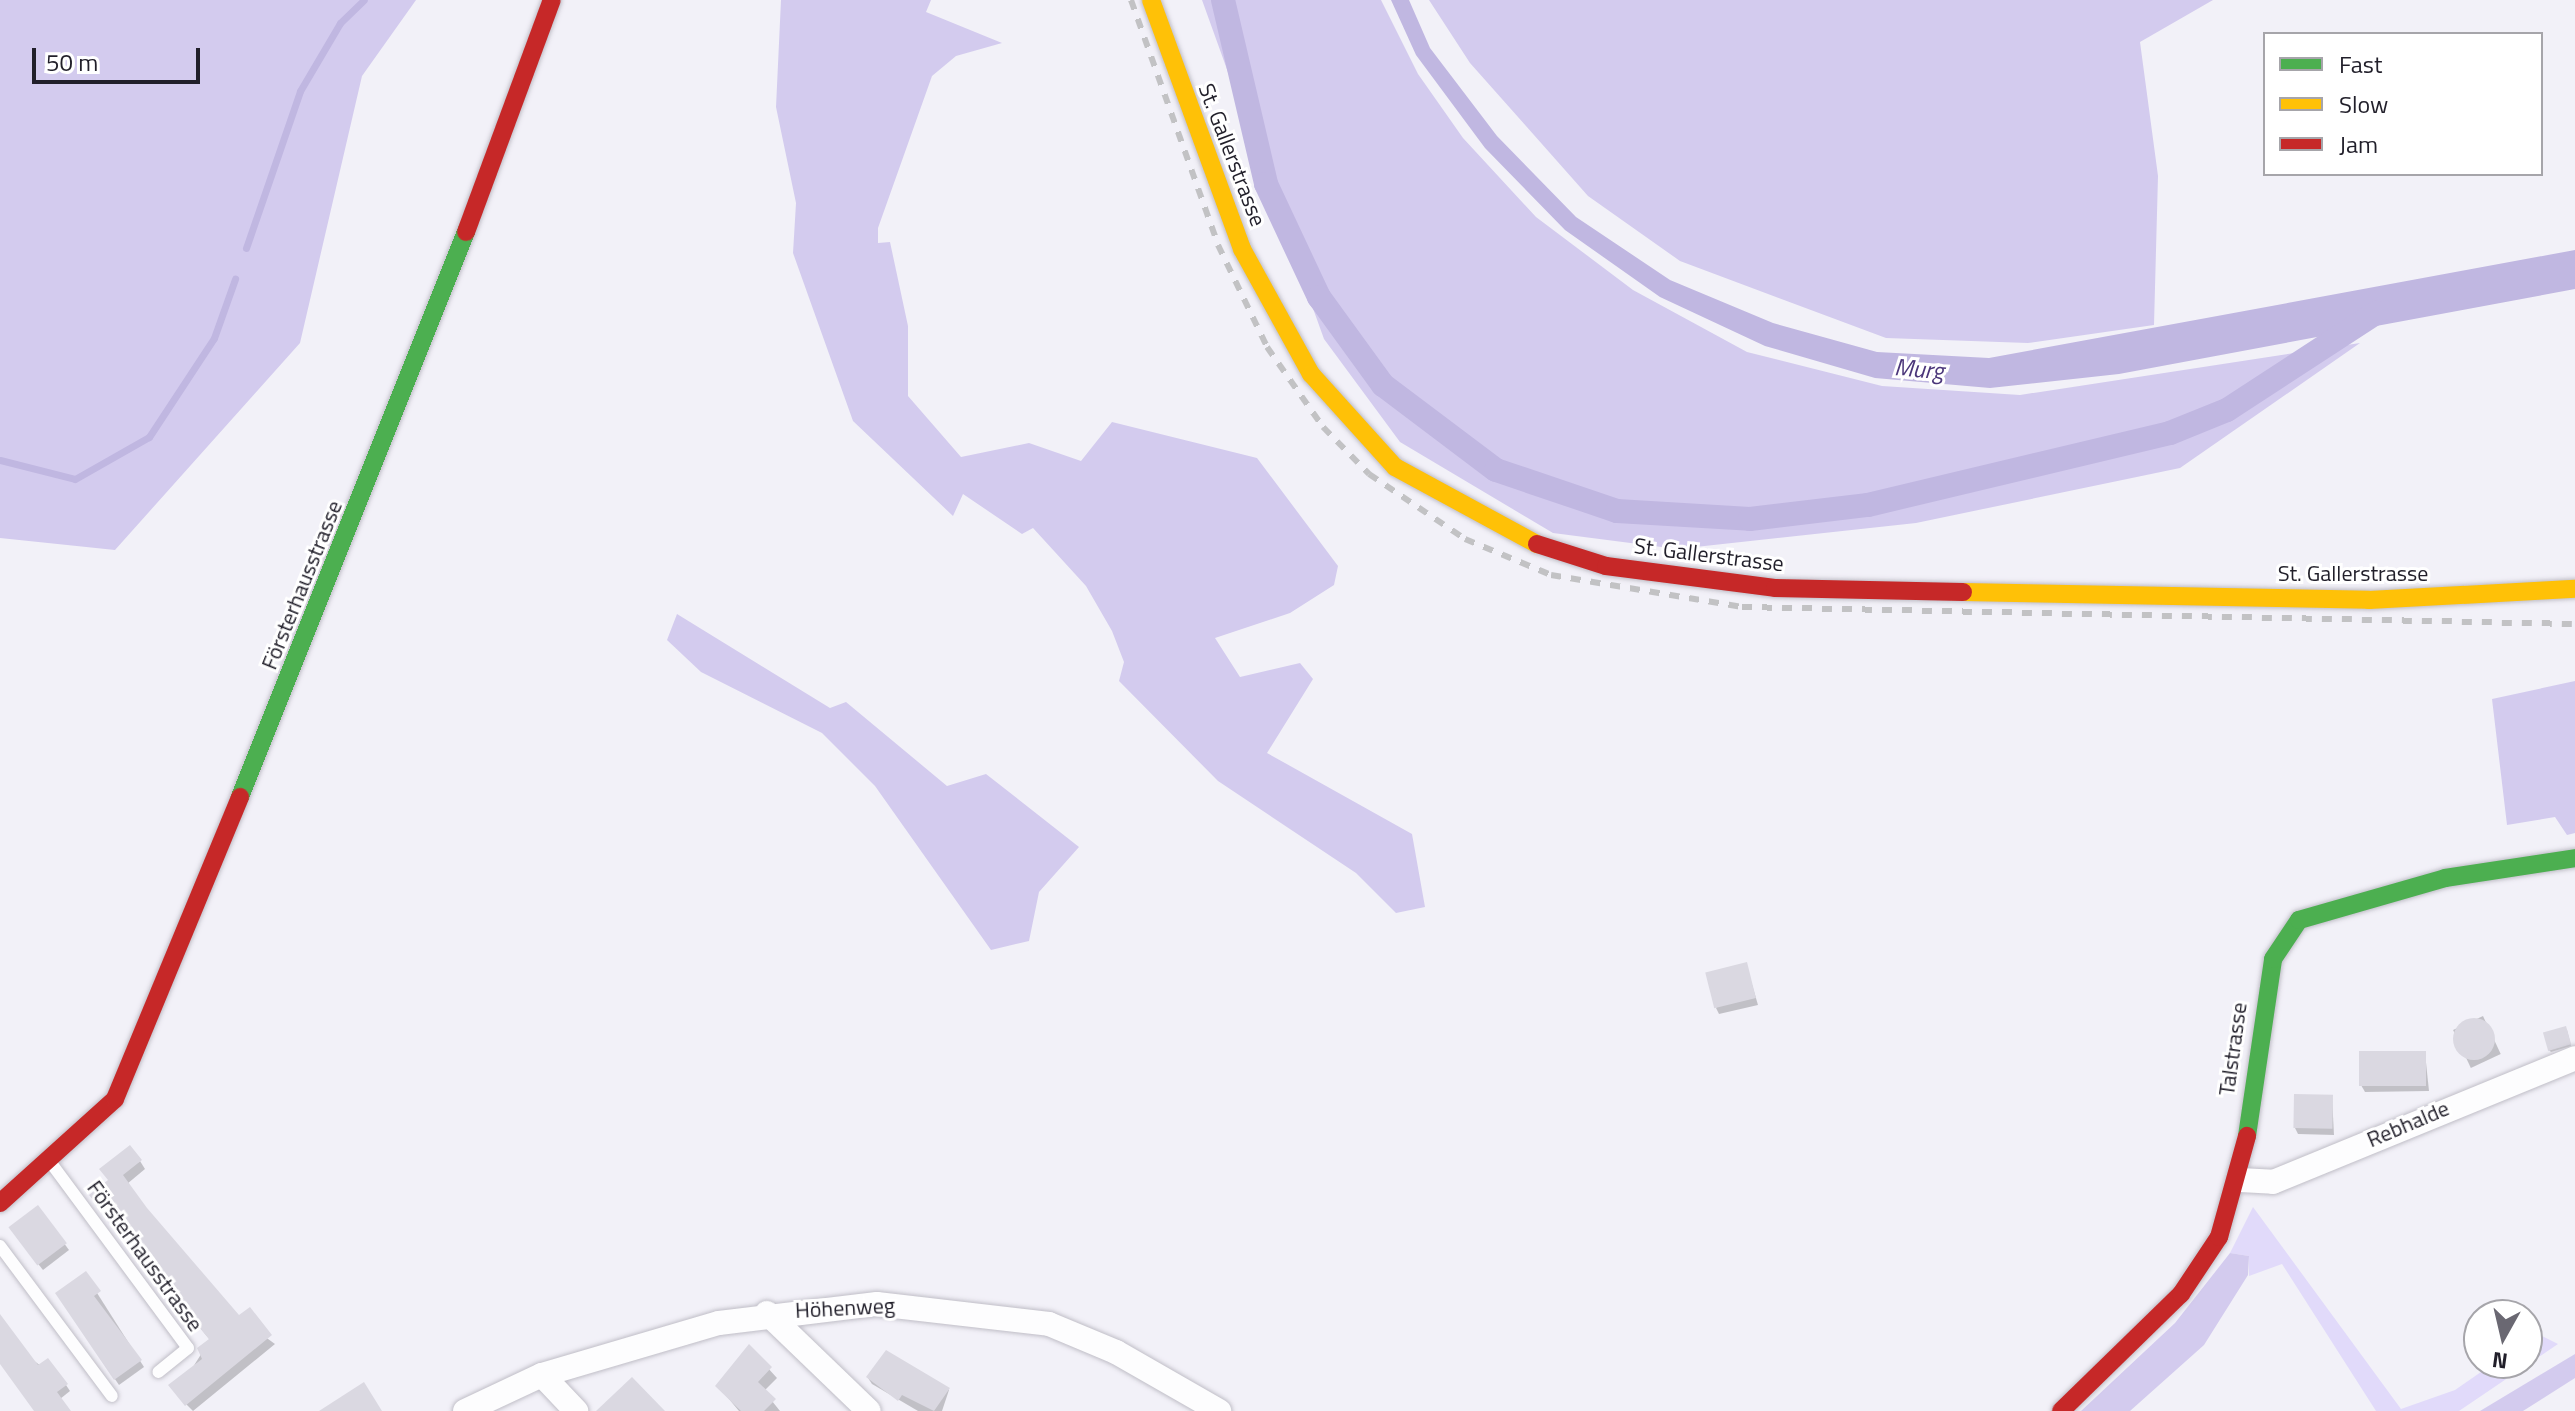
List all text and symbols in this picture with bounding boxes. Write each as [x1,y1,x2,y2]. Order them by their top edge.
scale bar [36,32,204,82]
legend [2263,32,2543,176]
text: 50 m [46,44,98,80]
text: Fast [2339,46,2382,82]
street label: St. Gallerstrasse [1193,80,1271,230]
text: Slow [2339,86,2388,122]
text: Jam [2339,126,2378,162]
water label: Murg [1893,353,1945,385]
street label: Försterhausstrasse [256,497,348,673]
street label: St. Gallerstrasse [1633,533,1785,577]
street label: St. Gallerstrasse [2278,561,2428,587]
street label: Talstrasse [2213,1001,2253,1097]
street label: Rebhalde [2363,1095,2453,1153]
street label: Försterhausstrasse [81,1175,209,1337]
street label: Höhenweg [794,1292,896,1324]
north arrow [2463,1299,2543,1379]
text: N [2490,1343,2510,1379]

